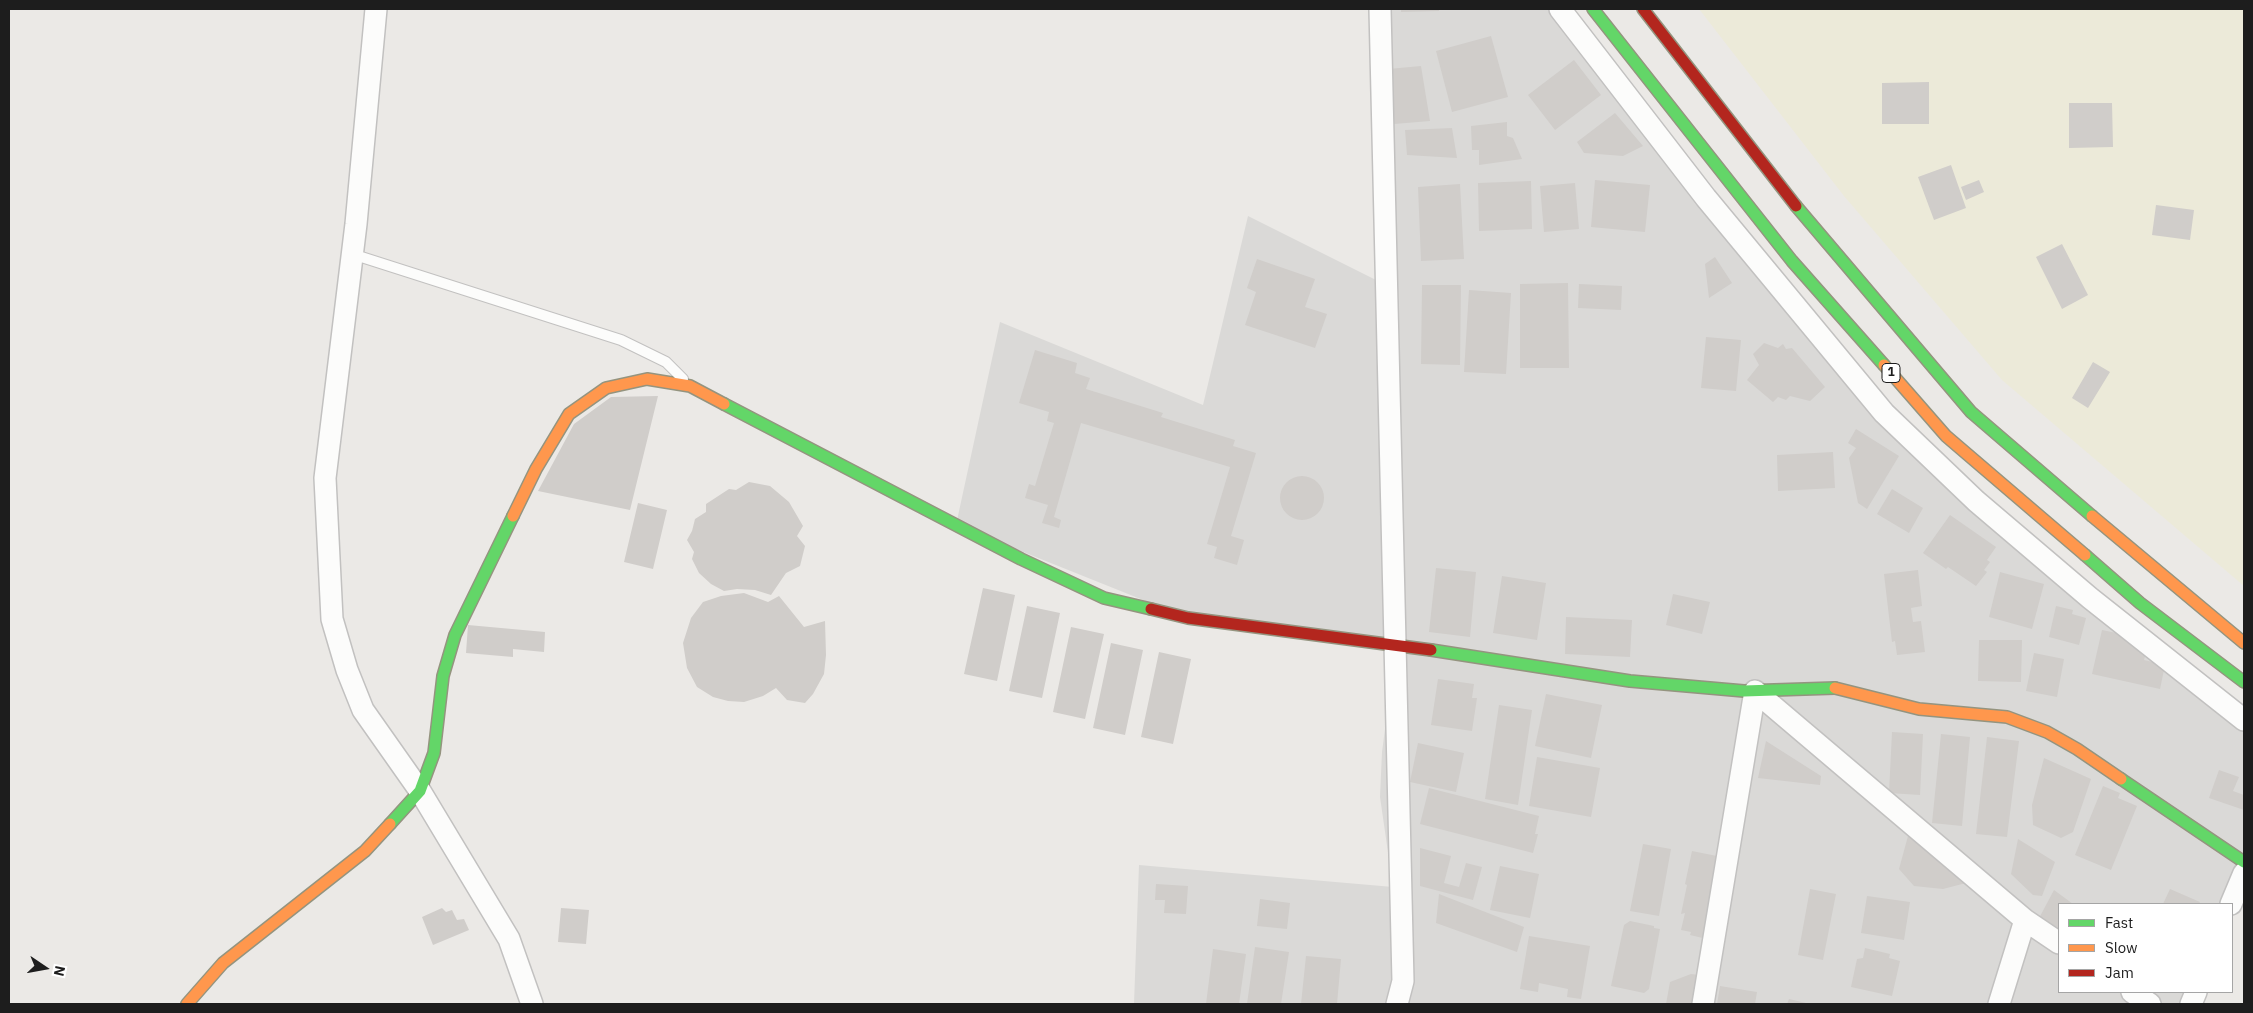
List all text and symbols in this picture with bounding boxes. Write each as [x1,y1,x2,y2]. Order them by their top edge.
road number: 1 [1882,363,1900,382]
legend [2058,903,2233,993]
text: Fast [2105,913,2133,932]
text: Slow [2105,938,2138,957]
north arrow [20,943,70,993]
text: Jam [2105,963,2134,982]
text: N [50,964,70,978]

